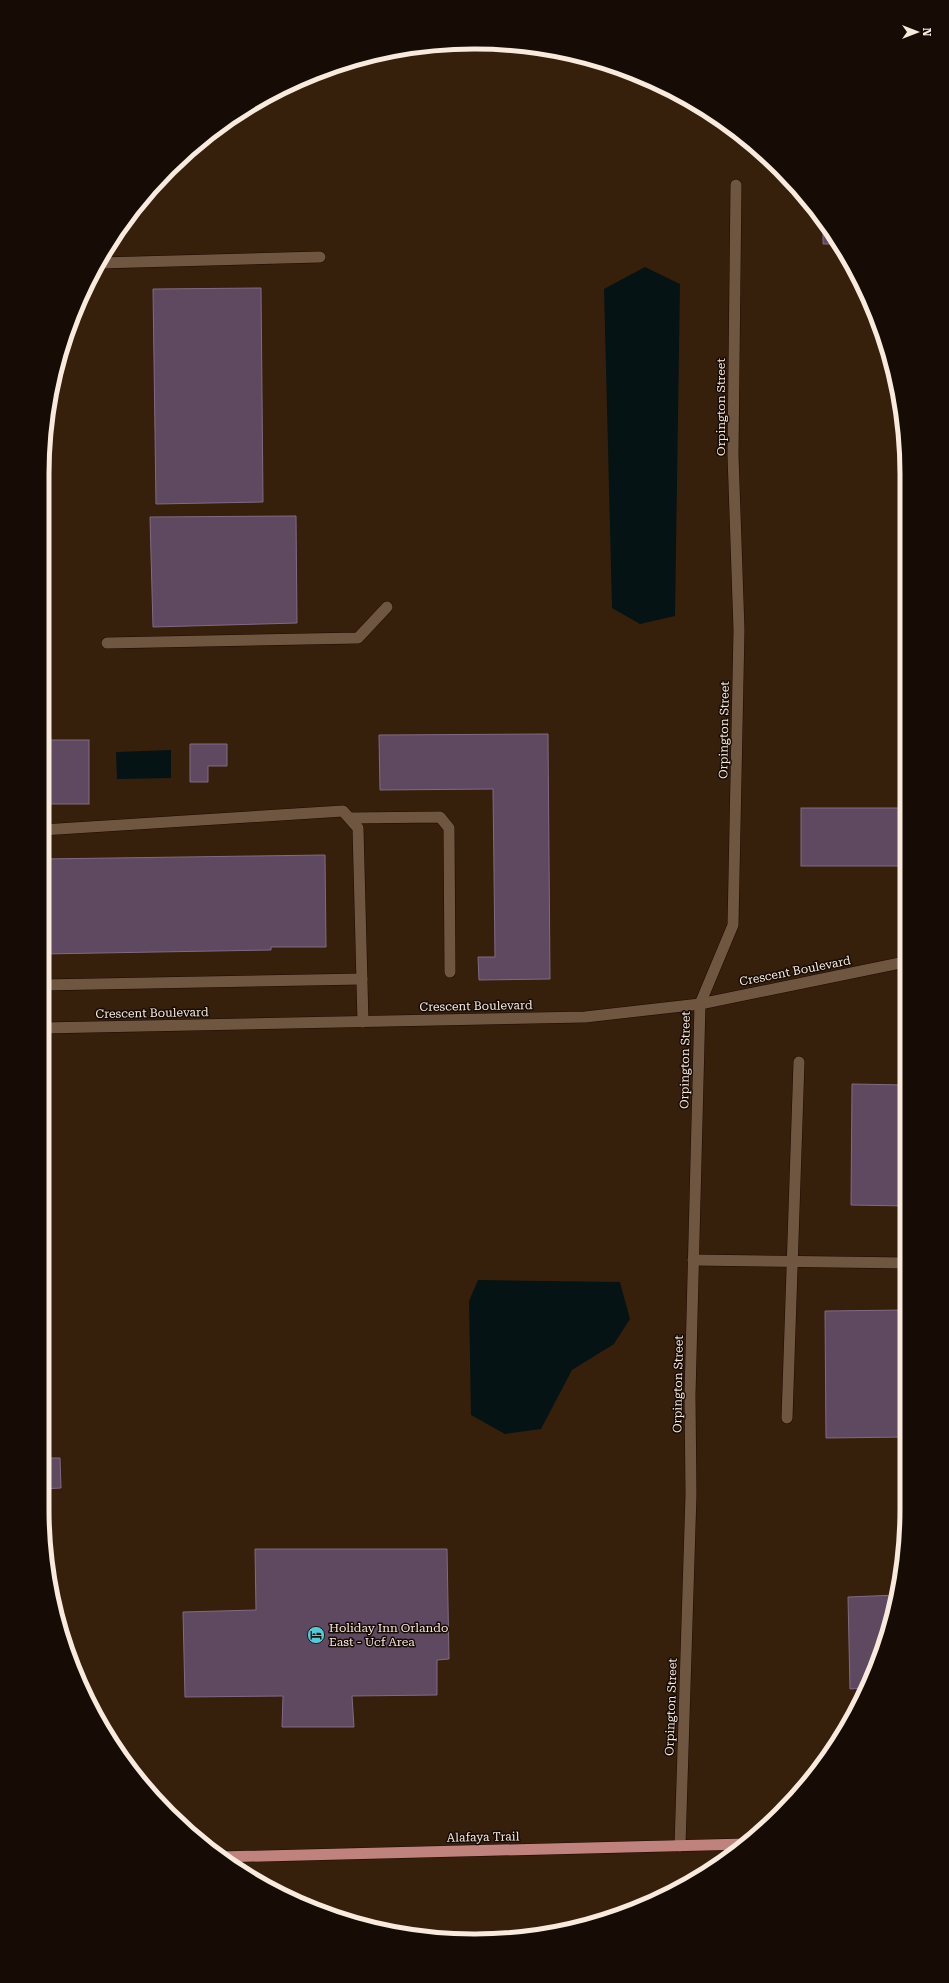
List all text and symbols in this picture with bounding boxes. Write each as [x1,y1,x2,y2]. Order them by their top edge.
north arrow [897,12,937,52]
text: N [920,28,933,37]
street label: Orpington Street [714,358,728,456]
street label: Orpington Street [716,680,732,779]
street label: Crescent Boulevard [738,953,852,989]
street label: Crescent Boulevard [419,998,533,1014]
street label: Crescent Boulevard [95,1005,209,1021]
street label: Orpington Street [677,1010,693,1109]
street label: Orpington Street [670,1334,686,1433]
place label: Holiday Inn Orlando East - Ucf Area [329,1621,448,1649]
hotel icon: Holiday Inn Orlando East - Ucf Area [306,1625,326,1645]
street label: Orpington Street [662,1657,680,1756]
street label: Alafaya Trail [447,1829,520,1845]

